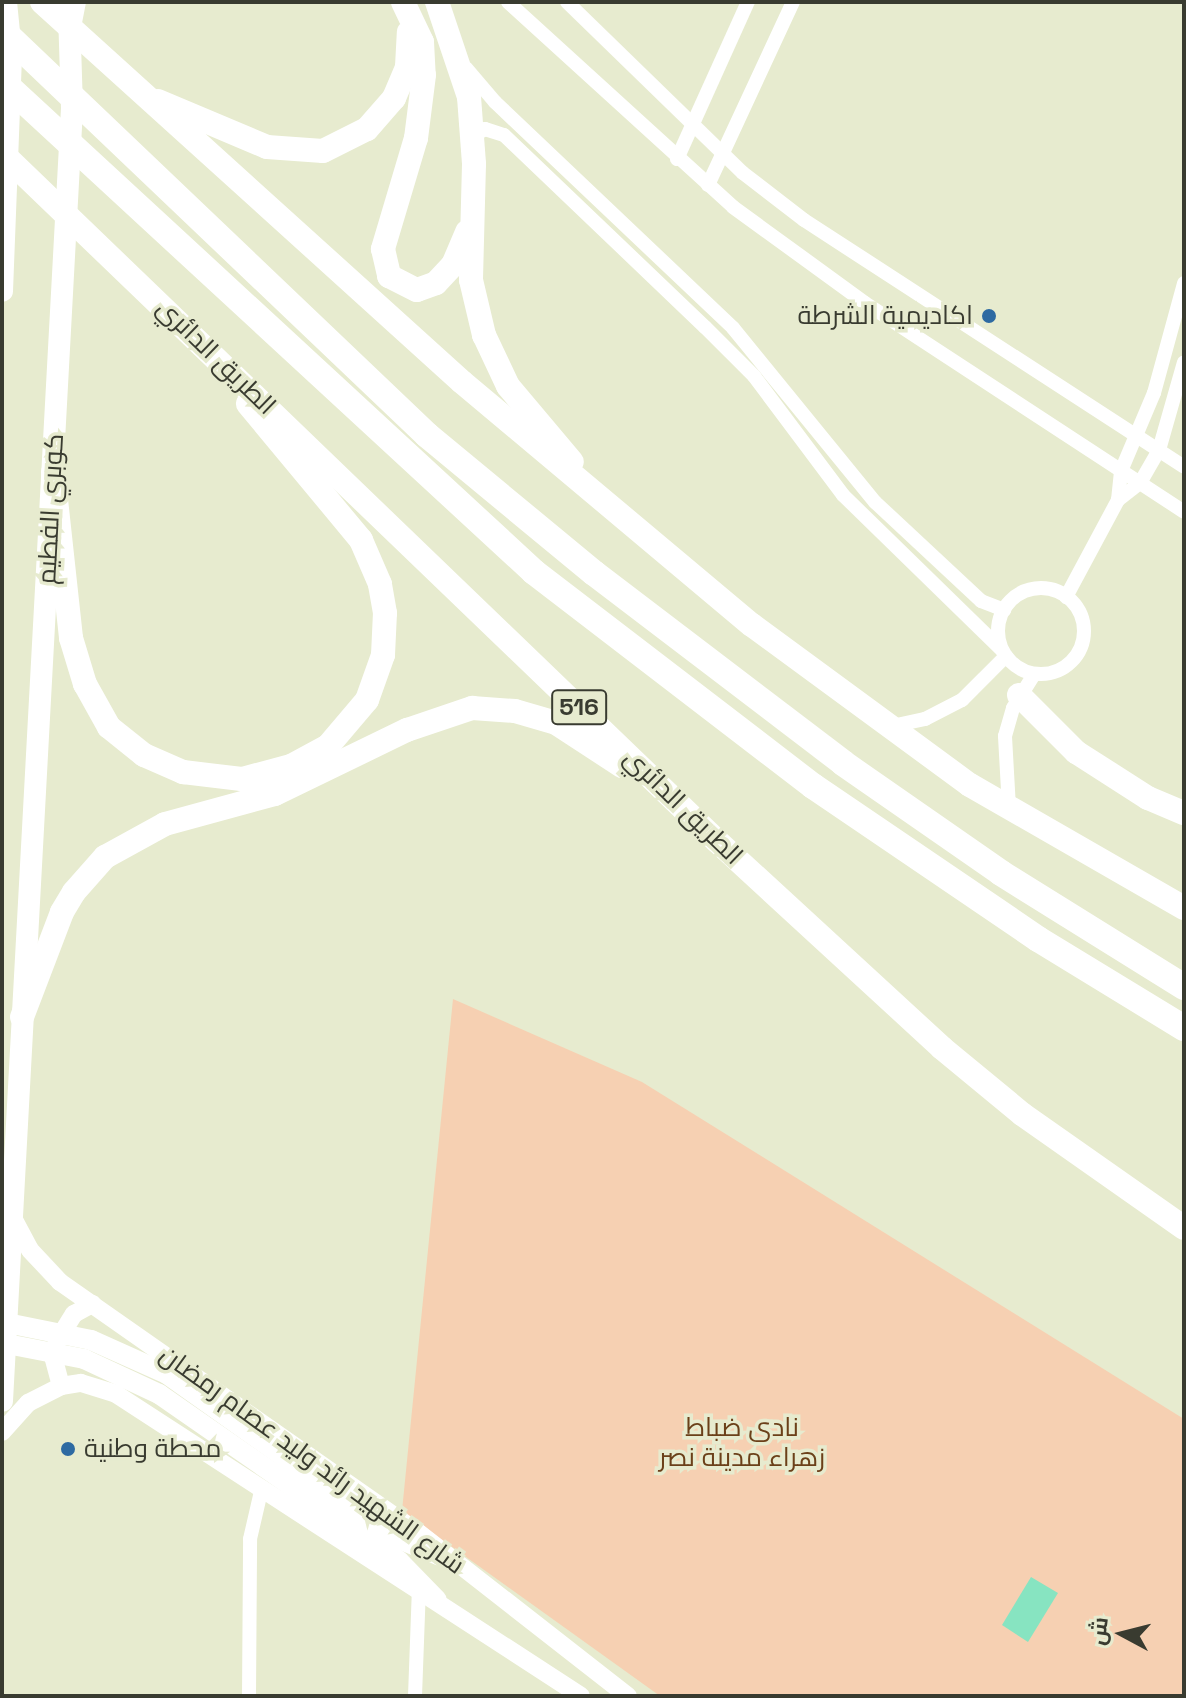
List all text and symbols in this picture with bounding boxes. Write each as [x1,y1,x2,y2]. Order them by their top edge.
street label: الطريق الدائري [150,292,282,422]
place label: اكاديمية الشرطة [797,300,973,332]
marker: اكاديمية الشرطة [980,307,998,325]
street label: كوبري الفطيم [31,433,71,585]
road number: 516 [551,687,607,727]
street label: الطريق الدائري [617,742,749,872]
street label: شارع الشهيد رائد وليد عصام رمضان [154,1339,470,1581]
park label: نادى ضباط زهراء مدينة نصر [659,1412,825,1474]
place label: محطة وطنية [84,1433,221,1465]
marker: محطة وطنية [59,1440,77,1458]
north arrow [1082,1594,1162,1674]
text: ش [1083,1615,1114,1647]

